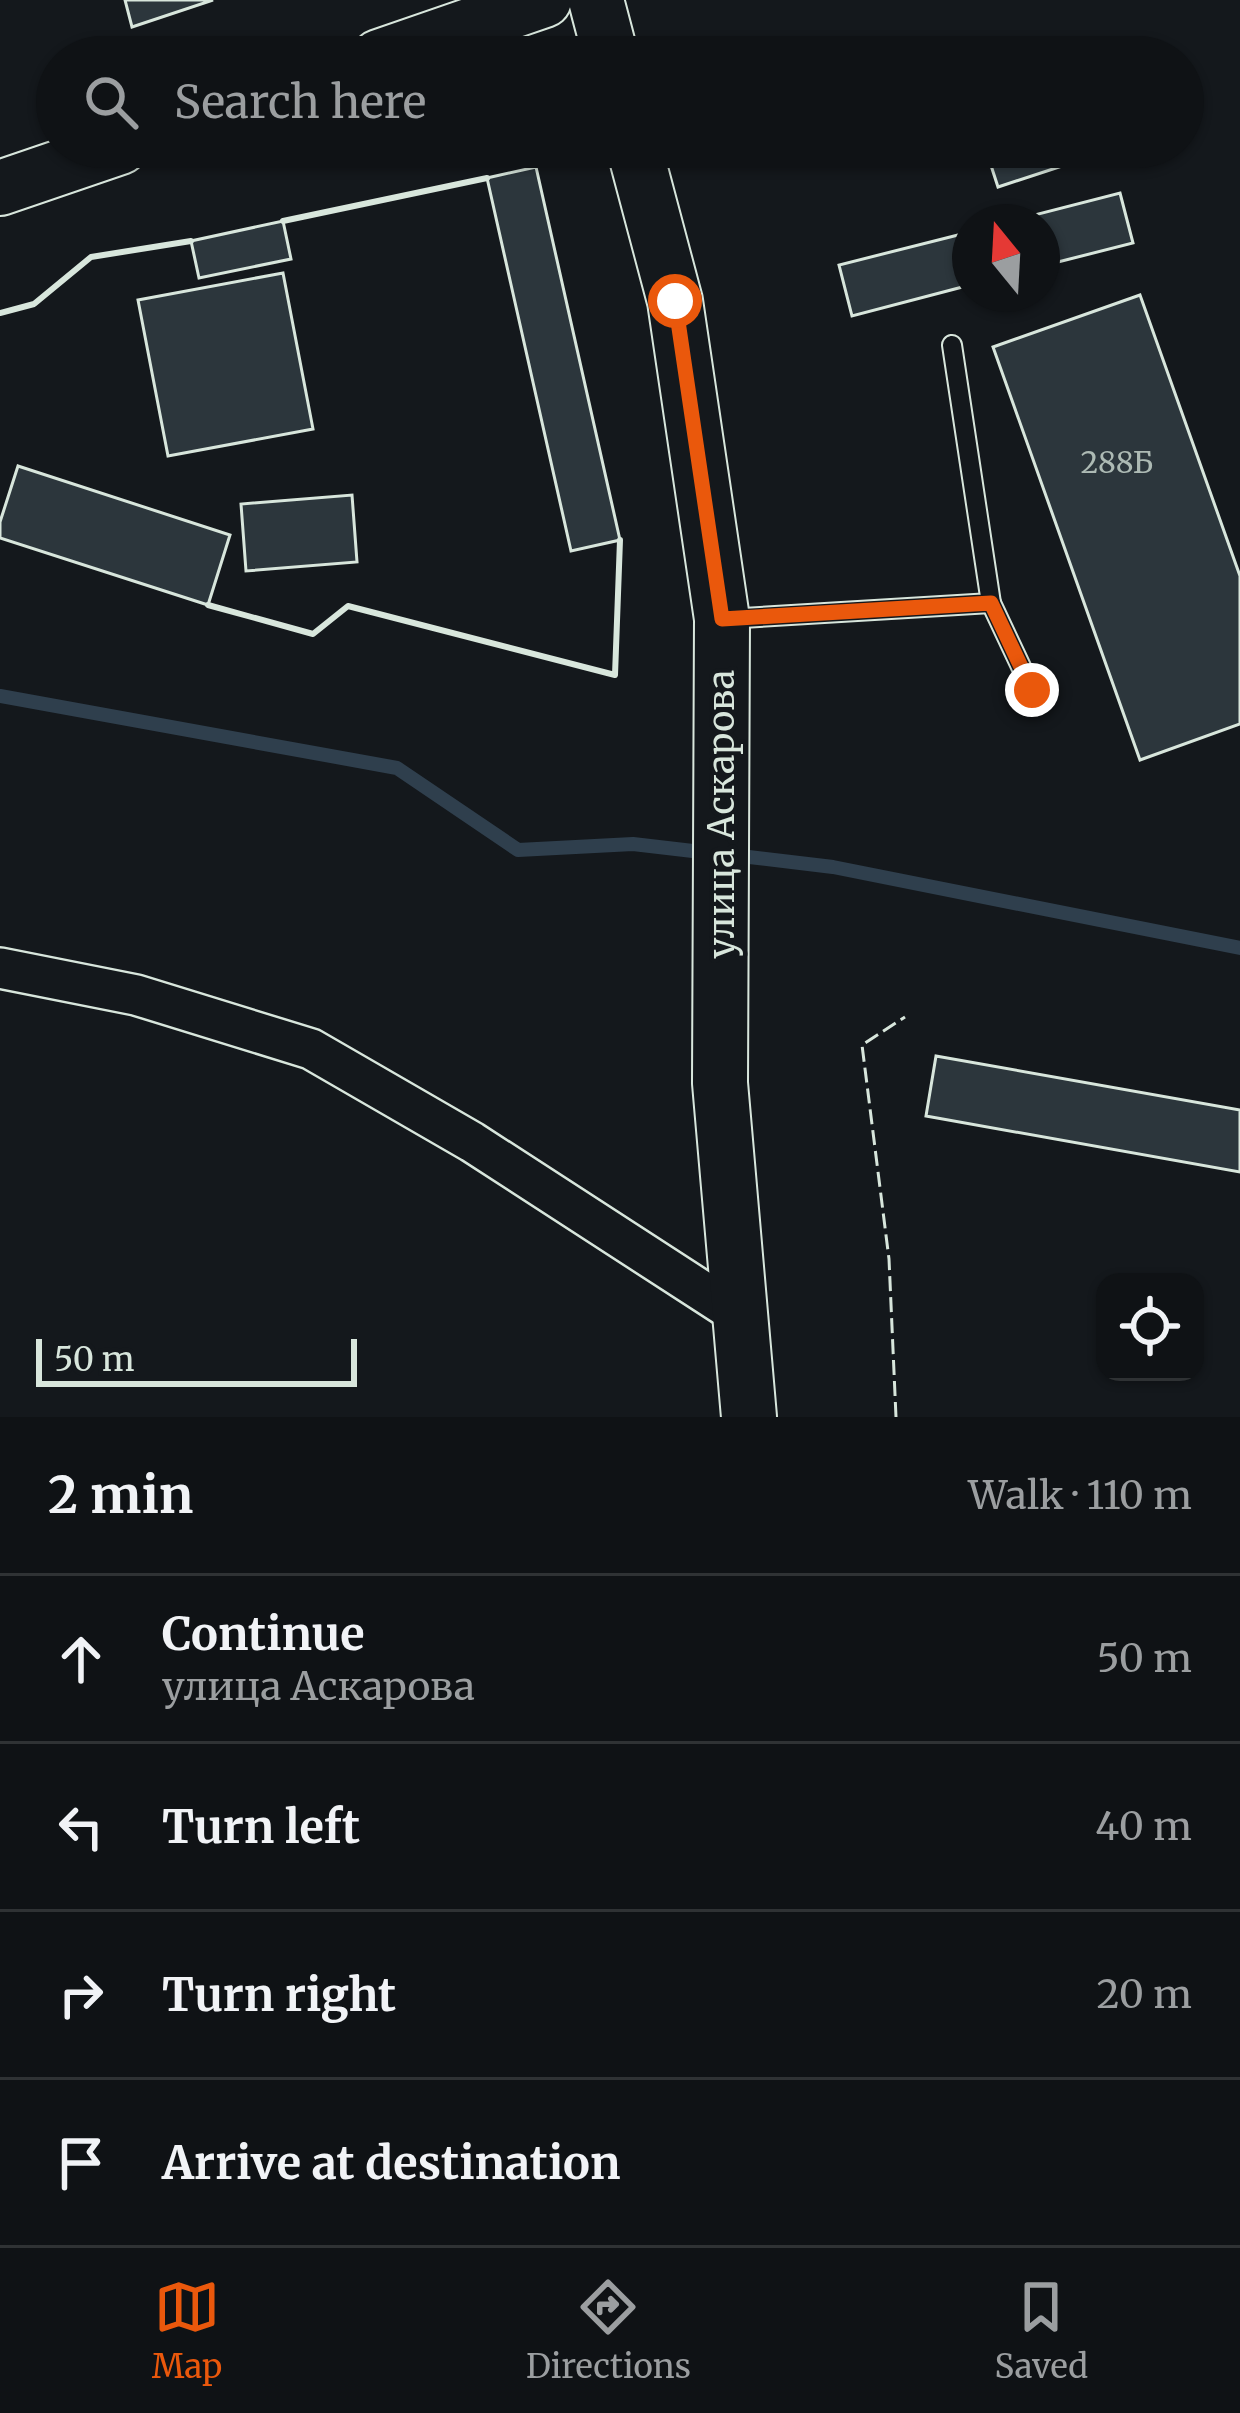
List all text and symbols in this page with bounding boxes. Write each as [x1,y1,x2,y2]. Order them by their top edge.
search box [36,36,1204,168]
icon: search [78,69,144,135]
text: Search here [174,74,426,130]
north arrow [952,204,1060,312]
route start [648,274,702,328]
house number: 288Б [1081,443,1153,481]
route end [1005,663,1059,717]
street label: улица Аскарова [699,670,744,958]
map controls [1096,1273,1204,1381]
button: locate [1096,1273,1204,1381]
scale bar [36,1333,357,1386]
text: 50 m [54,1339,135,1380]
text: 2 min [48,1463,193,1527]
text: Walk · 110 m [968,1471,1192,1520]
text: Continue [162,1606,364,1662]
icon: ahead [48,1626,114,1692]
text: 50 m [1097,1634,1192,1683]
text: улица Аскарова [162,1662,475,1711]
icon: left [48,1794,114,1860]
text: Turn left [162,1799,360,1855]
text: 40 m [1095,1802,1192,1851]
icon: right [48,1962,114,2028]
text: Turn right [162,1967,396,2023]
text: 20 m [1097,1970,1192,2019]
icon: arrive [48,2130,114,2196]
text: Arrive at destination [162,2135,620,2191]
tab: Map [152,2274,222,2387]
tab: Directions [526,2274,691,2387]
tab: Saved [995,2274,1088,2387]

